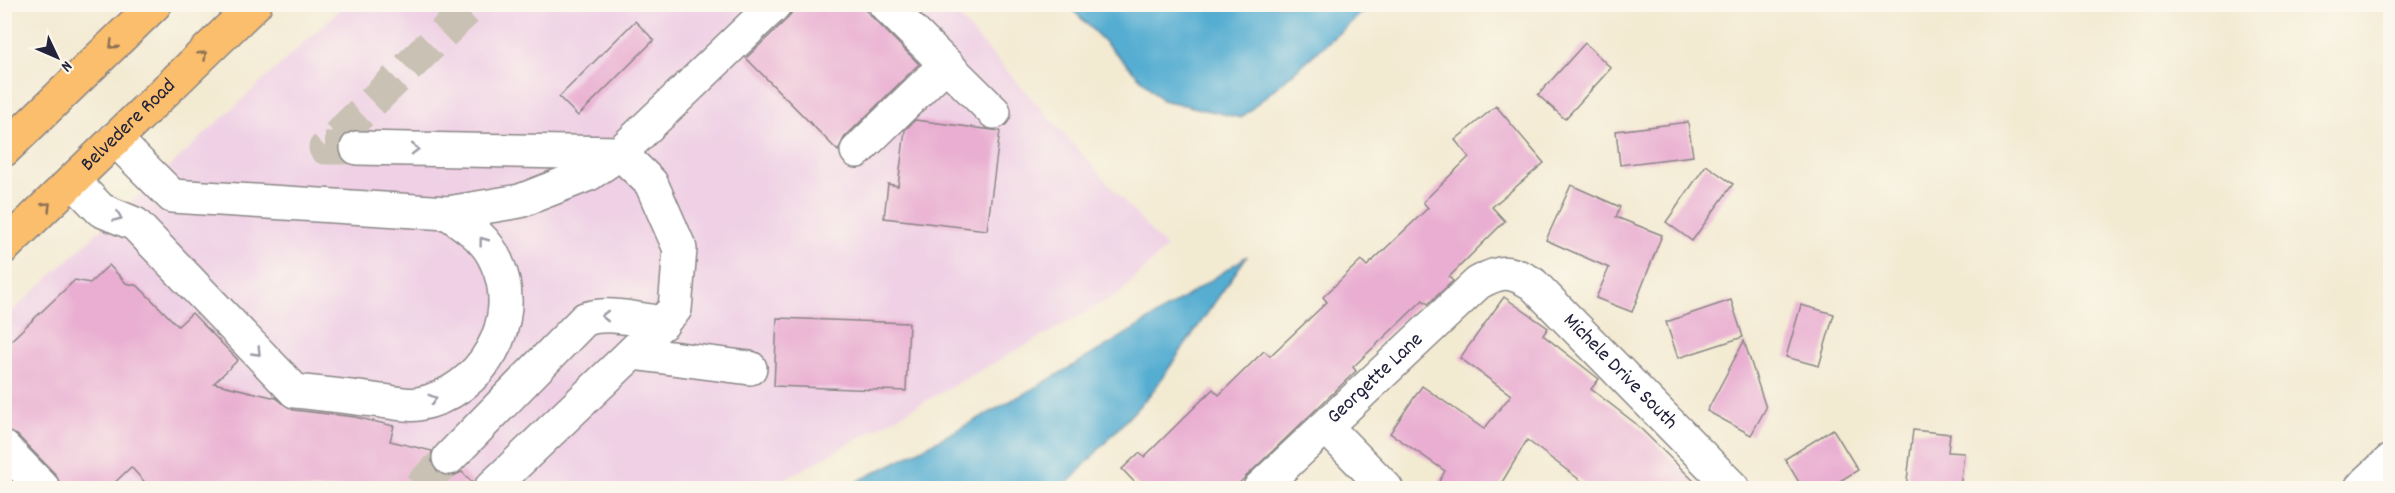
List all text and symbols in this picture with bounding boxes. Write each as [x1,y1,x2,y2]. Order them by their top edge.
north arrow [27,27,87,87]
one-way arrow [109,38,119,49]
one-way arrow [195,51,206,62]
text: N [55,55,77,77]
street label: Belvedere Road [75,73,183,179]
one-way arrow [411,143,420,156]
one-way arrow [40,202,50,213]
one-way arrow [111,210,122,222]
one-way arrow [479,237,490,248]
street label: Michele Drive South [1555,307,1684,437]
one-way arrow [600,310,609,322]
street label: Georgette Lane [1321,326,1431,432]
one-way arrow [249,344,260,355]
one-way arrow [427,394,438,406]

